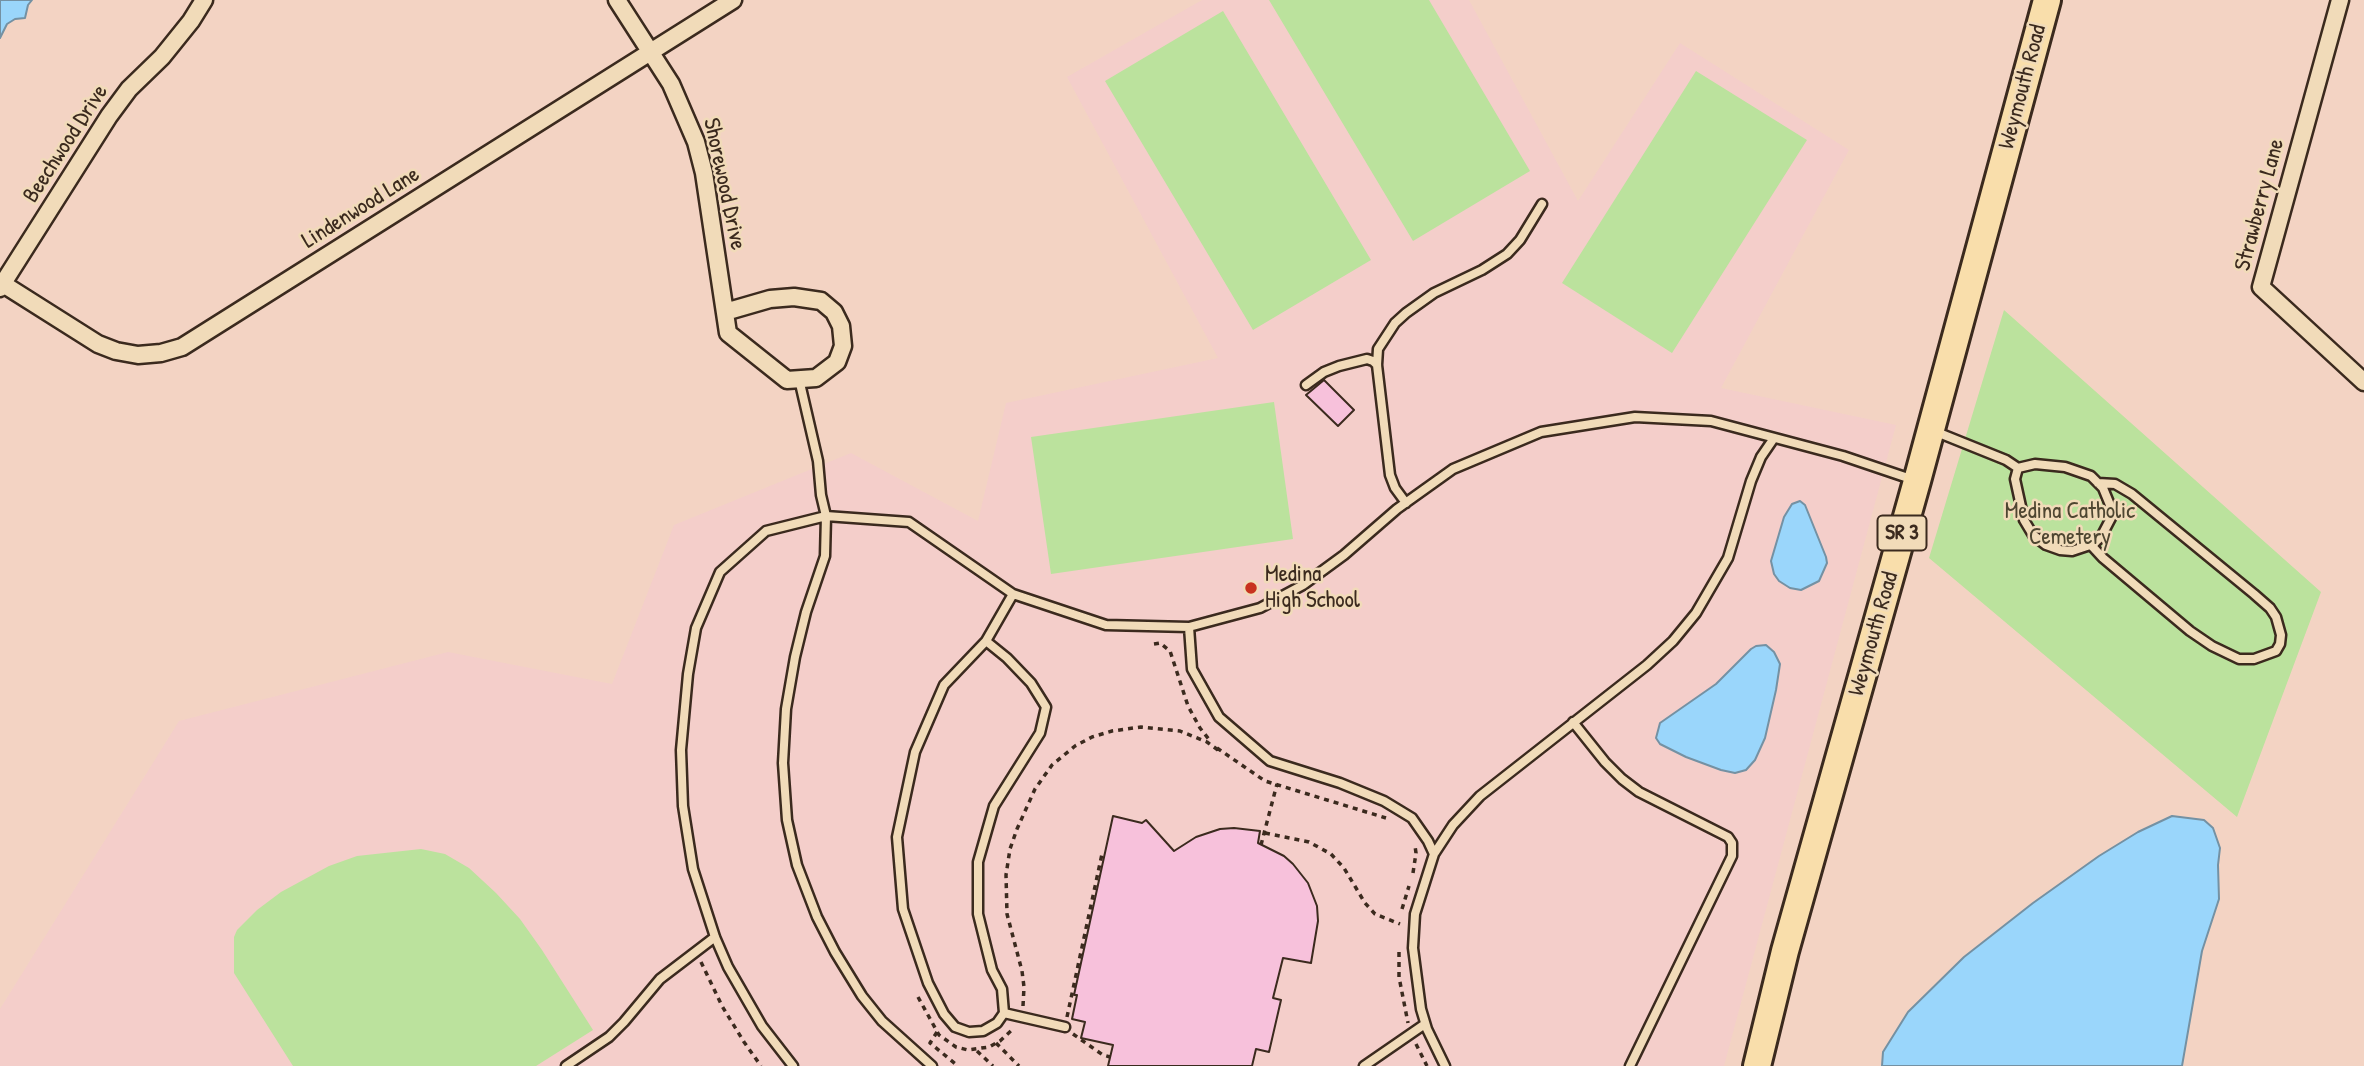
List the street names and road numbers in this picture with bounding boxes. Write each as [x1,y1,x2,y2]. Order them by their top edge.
street label: Weymouth Road [1993,22,2053,152]
street label: Beechwood Drive [18,80,114,208]
street label: Shorewood Drive [697,115,751,253]
street label: Strawberry Lane [2229,136,2291,274]
street label: Lindenwood Lane [297,161,425,255]
road number: SR 3 [1878,516,1926,550]
street label: Weymouth Road [1843,569,1905,699]

